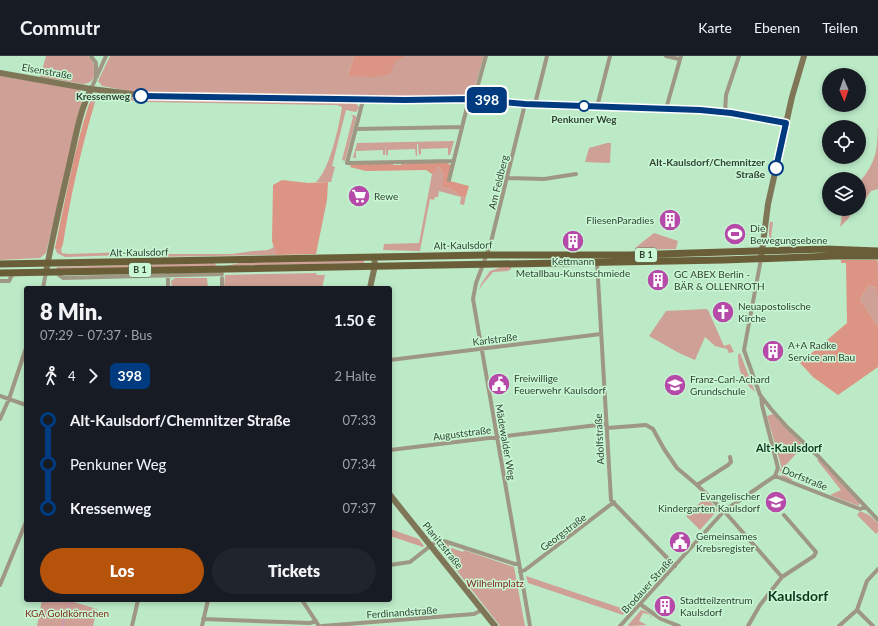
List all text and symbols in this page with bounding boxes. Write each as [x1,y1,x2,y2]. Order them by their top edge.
text: Commutr [20,16,100,39]
text: Karte [698,19,732,36]
text: Ebenen [754,19,800,36]
text: Teilen [822,19,858,36]
street label: Elsenstraße [21,61,73,81]
north arrow [822,68,866,112]
map controls [822,68,866,216]
line badge: 398 [464,87,510,113]
marker: Kressenweg [133,88,149,104]
place label: Kressenweg [76,90,131,102]
text: 398 [475,91,499,108]
marker: Penkuner Weg [578,100,590,112]
place label: Penkuner Weg [551,113,617,125]
button: locate [822,120,866,164]
street label: Am Feldberg [485,154,511,210]
place label: Alt-Kaulsdorf/Chemnitzer Straße [648,156,766,180]
marker: Alt-Kaulsdorf/Chemnitzer Straße [768,160,784,176]
button: layers [822,172,866,216]
supermarket icon: Rewe [346,183,372,209]
place label: Rewe [374,190,398,202]
building icon: FliesenParadies [657,207,683,233]
place label: FliesenParadies [586,214,654,226]
sports icon: Die Bewegungsebene [722,221,748,247]
place label: Die Bewegungsebene [750,222,828,246]
building icon: Kettmann Metallbau-Kunstschmiede [560,228,586,254]
street label: Alt-Kaulsdorf [434,238,493,252]
street label: Alt-Kaulsdorf [110,245,169,259]
road number: B 1 [635,248,657,262]
place label: Kettmann Metallbau-Kunstschmiede [516,255,630,279]
road number: B 1 [129,263,151,277]
building icon: GC ABEX Berlin - BÄR & OLLENROTH [645,267,671,293]
place label: GC ABEX Berlin - BÄR & OLLENROTH [674,268,765,292]
text: 8 Min. [40,298,102,325]
church icon: Neuapostolische Kirche [710,299,736,325]
place label: Neuapostolische Kirche [738,300,811,324]
text: 1.50 € [334,311,376,329]
text: 07:29 – 07:37 · Bus [40,327,152,343]
street label: Karlstraße [472,330,518,348]
building icon: A+A Radke Service am Bau [760,338,786,364]
place label: A+A Radke Service am Bau [788,339,855,363]
icon: walk [40,365,62,387]
icon: forward [82,365,104,387]
text: 398 [118,367,142,384]
text: 4 [68,368,76,384]
text: 2 Halte [334,368,376,384]
public building icon: Freiwillige Feuerwehr Kaulsdorf [486,371,512,397]
place label: Freiwillige Feuerwehr Kaulsdorf [514,372,606,396]
school or university icon: Franz-Carl-Achard Grundschule [662,372,688,398]
place label: Franz-Carl-Achard Grundschule [690,373,770,397]
street label: Mädewalder Weg [493,403,519,481]
text: Alt-Kaulsdorf/Chemnitzer Straße [70,411,291,429]
text: 07:33 [343,412,376,428]
street label: Adolfstraße [592,413,606,465]
street label: Auguststraße [432,423,492,443]
district label: Alt-Kaulsdorf [755,441,822,454]
text: Penkuner Weg [70,455,166,473]
text: 07:34 [343,456,376,472]
street label: Dorfstraße [781,463,829,493]
school or university icon: Evangelischer Kindergarten Kaulsdorf [763,489,789,515]
place label: Evangelischer Kindergarten Kaulsdorf [658,490,760,514]
text: Kressenweg [70,499,151,517]
text: 07:37 [343,500,376,516]
street label: Georgstraße [538,511,588,553]
street label: Planitzstraße [420,519,466,571]
public building icon: Gemeinsames Krebsregister [667,529,693,555]
place label: Gemeinsames Krebsregister [696,530,757,554]
button: Los [40,548,204,594]
button: Tickets [212,548,376,594]
street label: Brodauer Straße [619,554,675,616]
park label: Wilhelmplatz [466,577,524,589]
district label: Kaulsdorf [768,587,828,604]
building icon: Stadtteilzentrum Kaulsdorf [652,593,678,619]
place label: Stadtteilzentrum Kaulsdorf [680,594,752,618]
street label: Ferdinandstraße [366,604,438,620]
park label: KGA Goldkörnchen [25,607,109,619]

